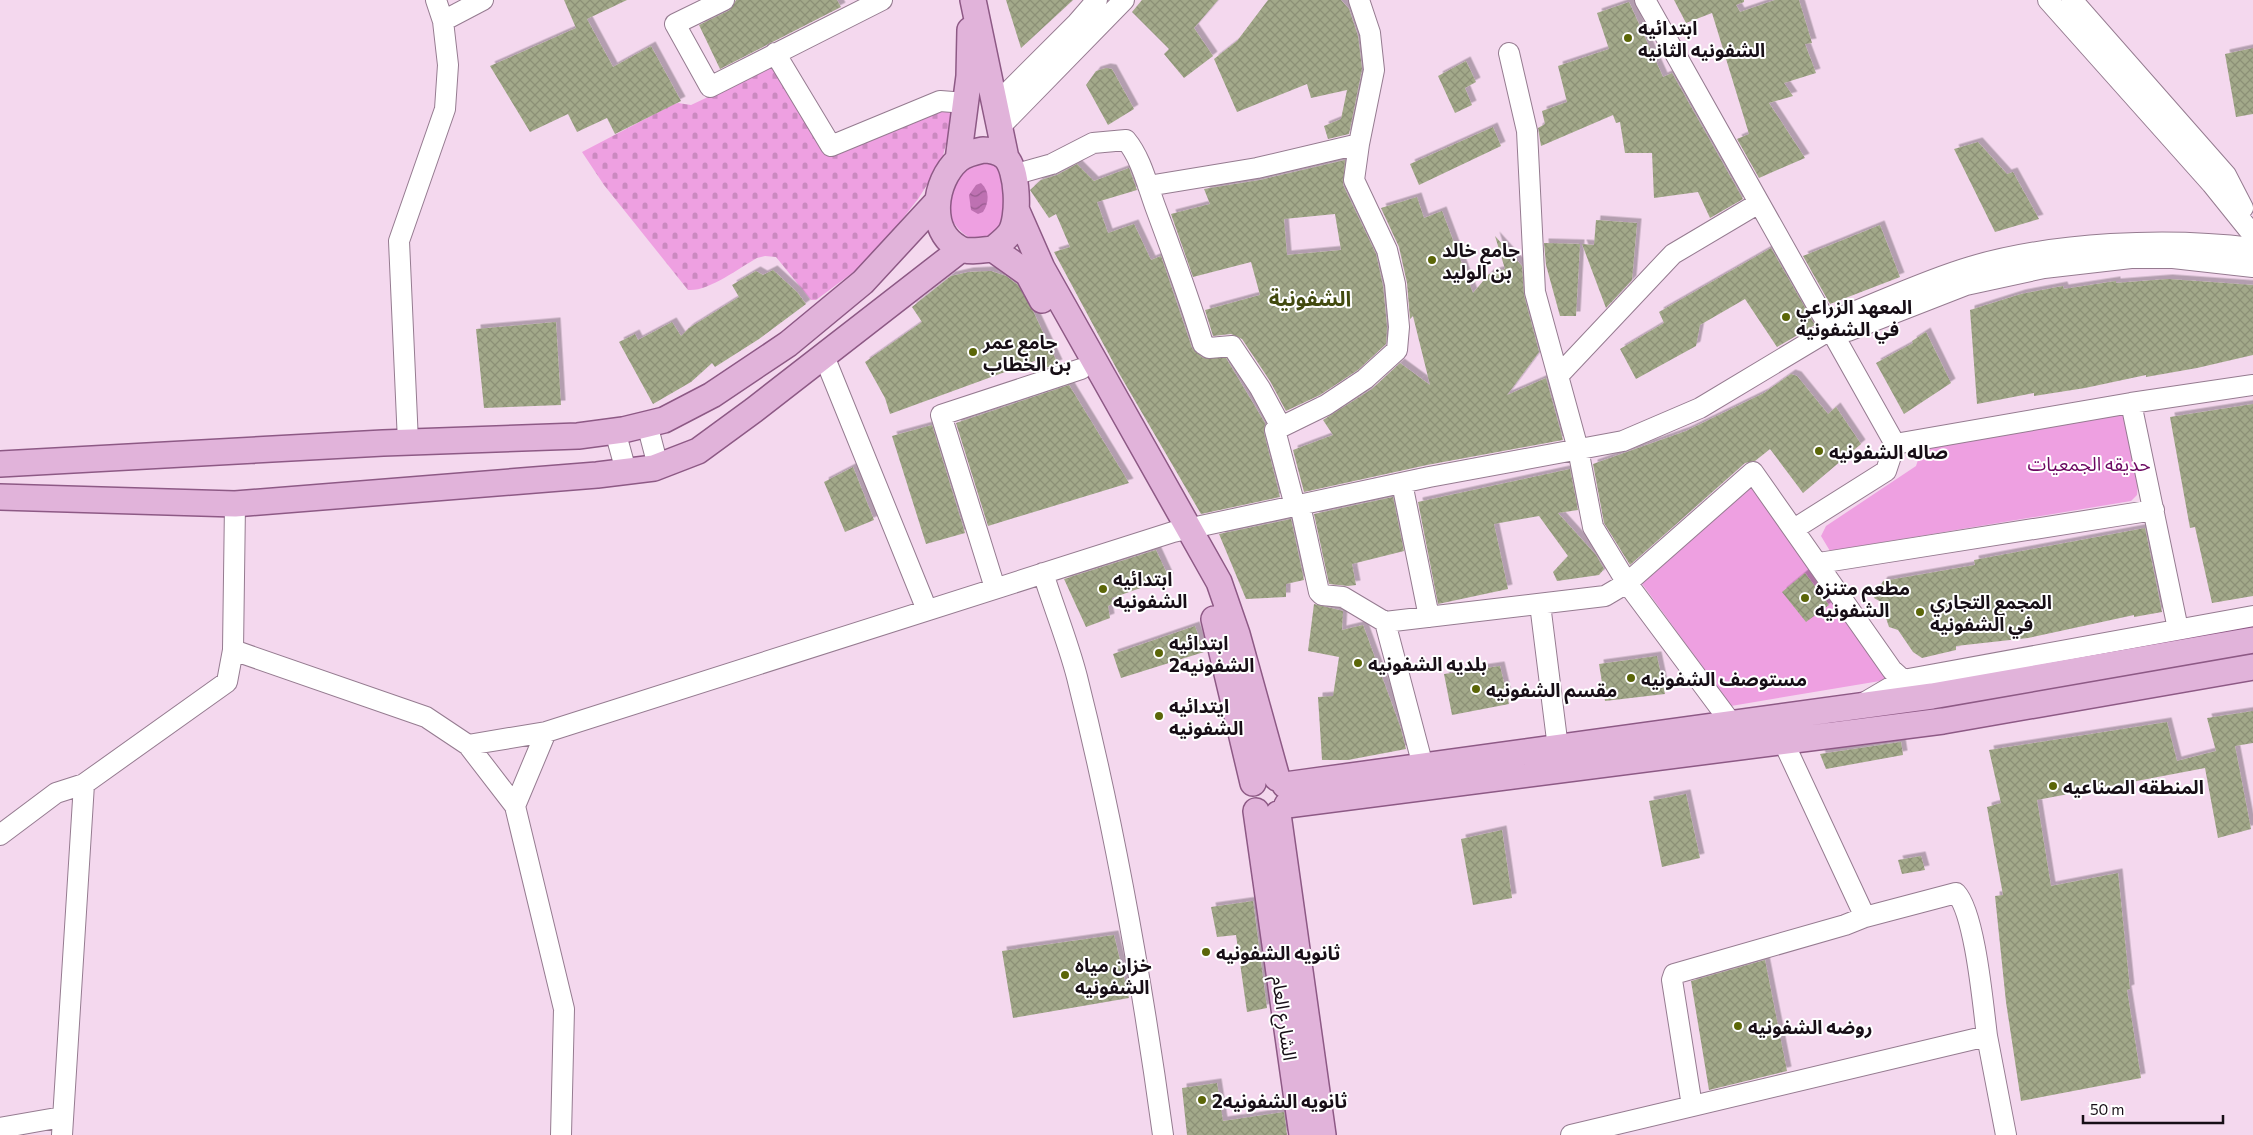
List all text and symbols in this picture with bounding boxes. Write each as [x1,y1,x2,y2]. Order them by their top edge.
place label: ابتدائيه الشفونيه الثانيه [1638,16,1765,61]
marker: ابتدائيه الشفونيه الثانيه [1622,32,1634,44]
place label: جامع خالد بن الوليد [1442,238,1520,283]
marker: جامع خالد بن الوليد [1426,254,1438,266]
district label: الشفونية [1269,285,1351,311]
place label: المعهد الزراعي في الشفونيه [1796,295,1912,344]
marker: المعهد الزراعي في الشفونيه [1780,311,1792,323]
place label: جامع عمر بن الخطاب [982,330,1071,375]
marker: جامع عمر بن الخطاب [967,346,979,358]
place label: صاله الشفونيه [1829,440,1948,463]
marker: صاله الشفونيه [1813,445,1825,457]
park label: حديقه الجمعيات [2027,452,2151,475]
place label: ابتدائيه الشفونيه [1113,567,1188,612]
place label: مطعم متنزه الشفونيه [1815,576,1910,621]
marker: ابتدائيه الشفونيه [1097,583,1109,595]
place label: المجمع التجاري في الشفونيه [1930,590,2052,639]
marker: مطعم متنزه الشفونيه [1799,592,1811,604]
marker: المجمع التجاري في الشفونيه [1914,606,1926,618]
place label: ابتدائيه الشفونيه2 [1169,631,1254,676]
marker: ابتدائيه الشفونيه2 [1153,647,1165,659]
place label: بلديه الشفونيه [1368,652,1487,675]
marker: بلديه الشفونيه [1352,657,1364,669]
place label: مستوصف الشفونيه [1641,667,1807,690]
marker: مستوصف الشفونيه [1625,672,1637,684]
place label: مقسم الشفونيه [1486,678,1617,705]
marker: مقسم الشفونيه [1470,683,1482,695]
place label: ايتدائيه الشفونيه [1169,694,1244,739]
marker: ايتدائيه الشفونيه [1153,710,1165,722]
place label: المنطقه الصناعيه [2063,775,2204,798]
marker: المنطقه الصناعيه [2047,780,2059,792]
place label: ثانويه الشفونيه [1216,941,1340,964]
marker: ثانويه الشفونيه [1200,946,1212,958]
place label: خزان مياه الشفونيه [1075,953,1152,998]
marker: خزان مياه الشفونيه [1059,969,1071,981]
street label: الشارع العام [1264,974,1302,1062]
place label: روضه الشفونيه [1748,1015,1873,1039]
marker: روضه الشفونيه [1732,1020,1744,1032]
place label: ثانويه الشفونيه2 [1212,1089,1347,1112]
scale bar [2083,1092,2223,1124]
marker: ثانويه الشفونيه2 [1196,1094,1208,1106]
text: 50 m [2090,1100,2124,1118]

